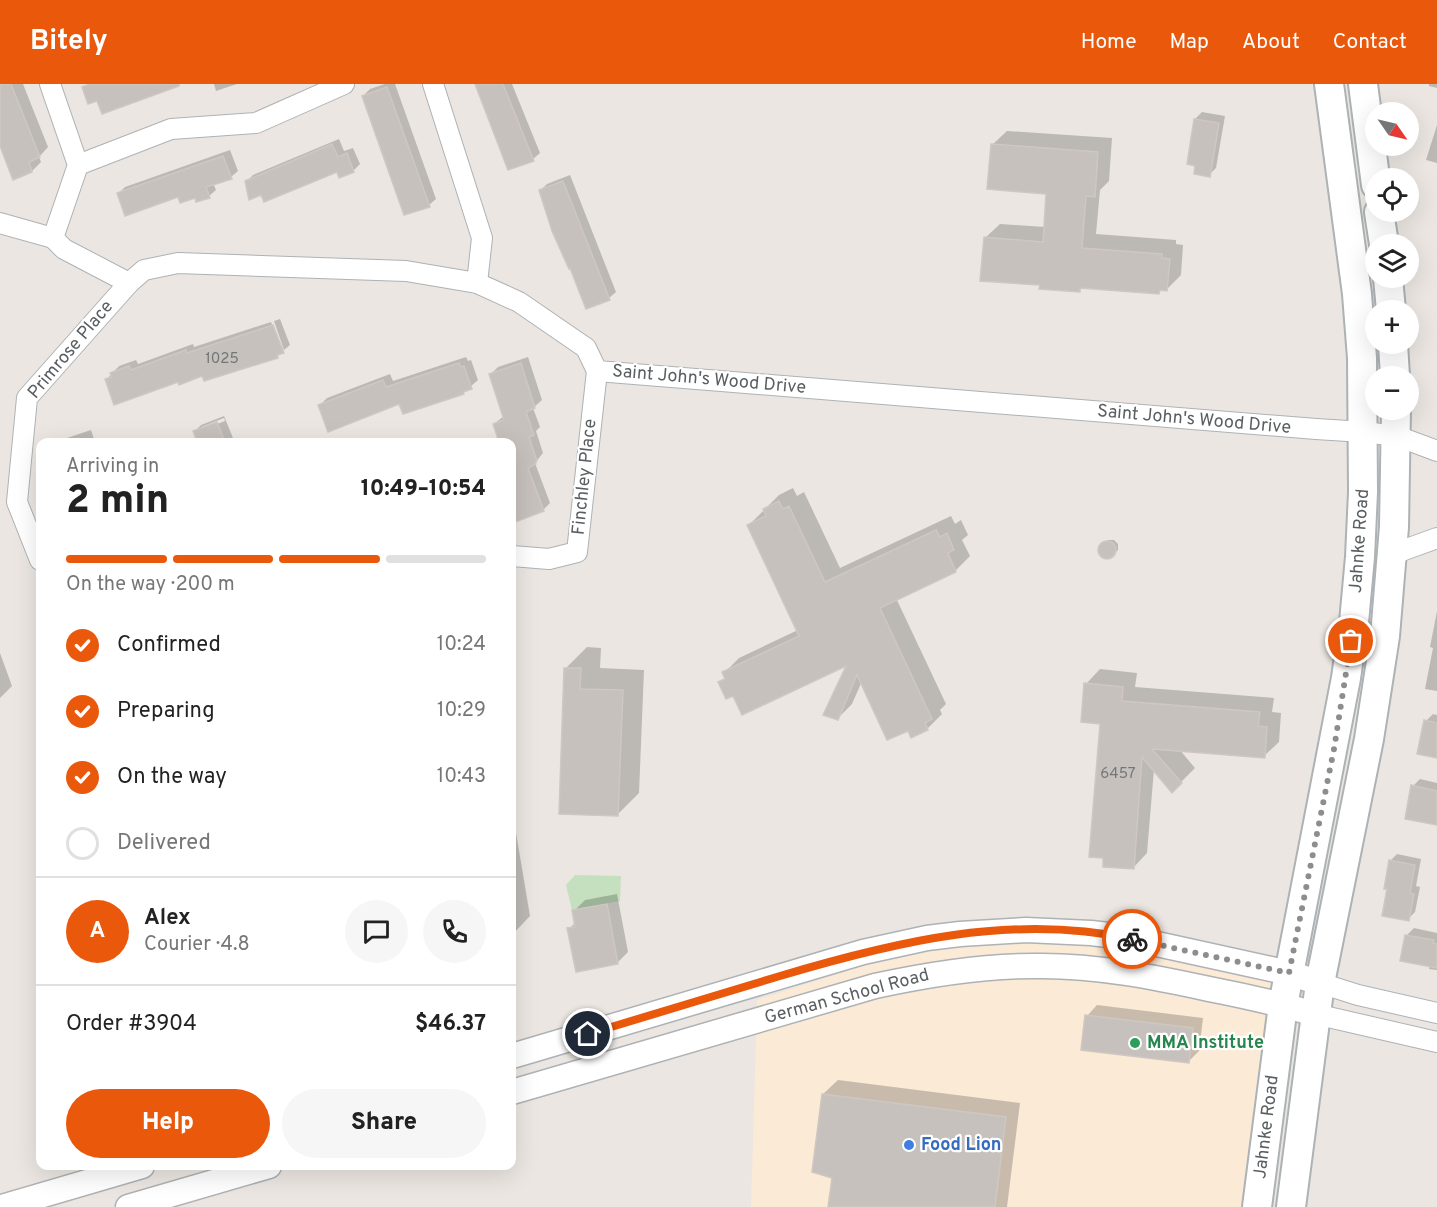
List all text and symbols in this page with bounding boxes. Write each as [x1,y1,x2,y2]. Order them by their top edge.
text: Bitely [30,24,108,60]
text: Home [1081,29,1137,56]
text: Map [1170,29,1209,56]
text: About [1242,29,1300,56]
text: Contact [1333,29,1407,56]
north arrow [1365,102,1419,156]
map controls [1365,102,1419,420]
button: locate [1365,168,1419,222]
button: layers [1365,234,1419,288]
street label: Primrose Place [23,296,119,404]
button: + [1365,300,1419,354]
house number: 1025 [205,350,239,369]
street label: Saint John's Wood Drive [611,360,807,400]
button: − [1365,366,1419,420]
street label: Saint John's Wood Drive [1096,400,1292,440]
street label: Finchley Place [567,418,603,536]
text: Arriving in [66,454,159,480]
text: 10:49–10:54 [361,476,486,503]
text: 2 min [66,478,169,527]
street label: Jahnke Road [1345,488,1375,594]
text: On the way · 200 m [66,572,235,598]
pin [1325,615,1376,666]
icon: bag [1334,624,1367,657]
icon: check [66,629,99,662]
text: Confirmed [117,632,221,659]
text: 10:24 [437,632,486,658]
icon: check [66,695,99,728]
text: Preparing [117,698,215,725]
text: 10:29 [437,698,486,724]
icon: check [66,761,99,794]
text: On the way [117,764,227,791]
text: 10:43 [437,764,486,790]
house number: 6457 [1100,765,1136,784]
text: Delivered [117,830,211,857]
button: chat [345,900,408,963]
button: phone [423,900,486,963]
text: Alex [144,905,191,932]
courier [1102,909,1162,969]
text: A [90,918,105,945]
icon: bike [1116,923,1149,956]
text: Courier · 4.8 [144,932,250,958]
street label: German School Road [762,964,932,1030]
pin [562,1008,613,1059]
text: Order #3904 [66,1011,197,1038]
text: $46.37 [415,1011,486,1038]
icon: home [571,1017,604,1050]
place label: MMA Institute [1147,1032,1264,1055]
marker: MMA Institute [1128,1036,1142,1050]
street label: Jahnke Road [1249,1074,1285,1180]
button: Help [66,1089,270,1158]
button: Share [282,1089,486,1158]
place label: Food Lion [921,1134,1001,1157]
marker: Food Lion [902,1138,916,1152]

